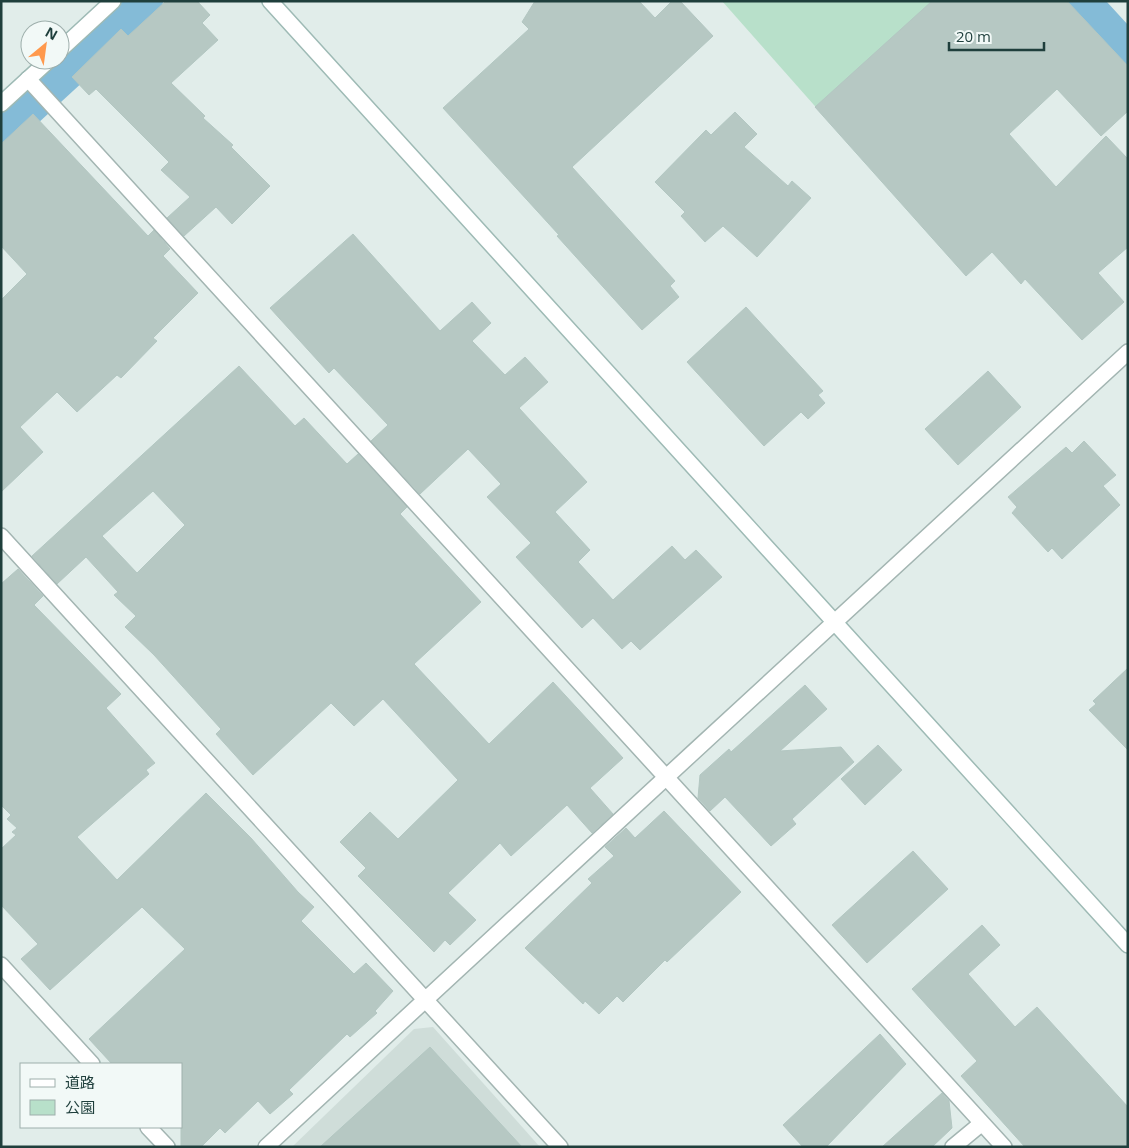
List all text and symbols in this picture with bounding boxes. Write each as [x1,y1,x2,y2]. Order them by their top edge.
north arrow [20,20,70,70]
scale bar [949,20,1044,52]
text: N [42,22,61,44]
text: 20 m [956,26,991,46]
legend [20,1063,182,1128]
text: 道路 [65,1072,95,1092]
text: 公園 [65,1097,95,1117]

